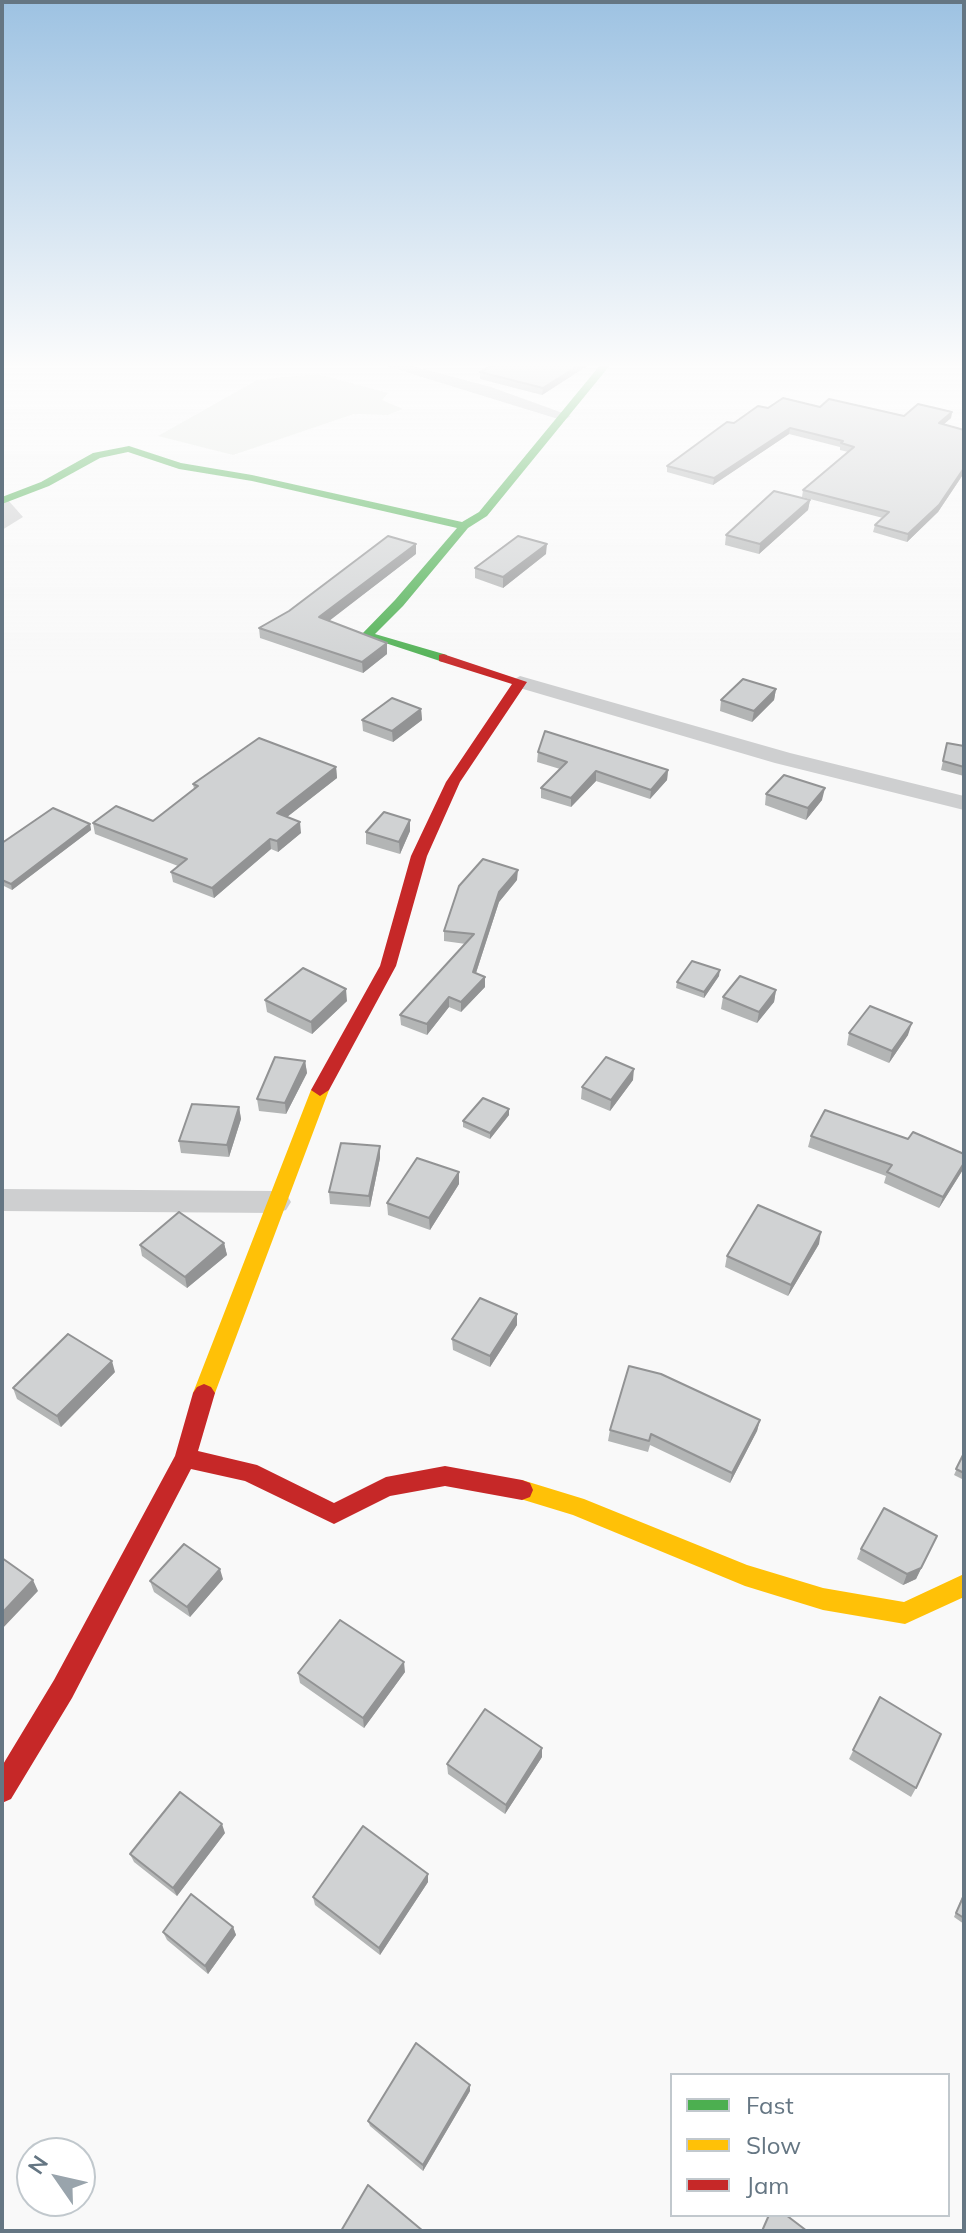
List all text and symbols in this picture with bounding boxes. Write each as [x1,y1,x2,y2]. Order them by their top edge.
legend [670,2073,950,2217]
text: Fast [746,2090,794,2120]
text: Slow [746,2130,801,2160]
north arrow [16,2137,96,2217]
text: N [22,2150,54,2179]
text: Jam [746,2170,789,2200]

